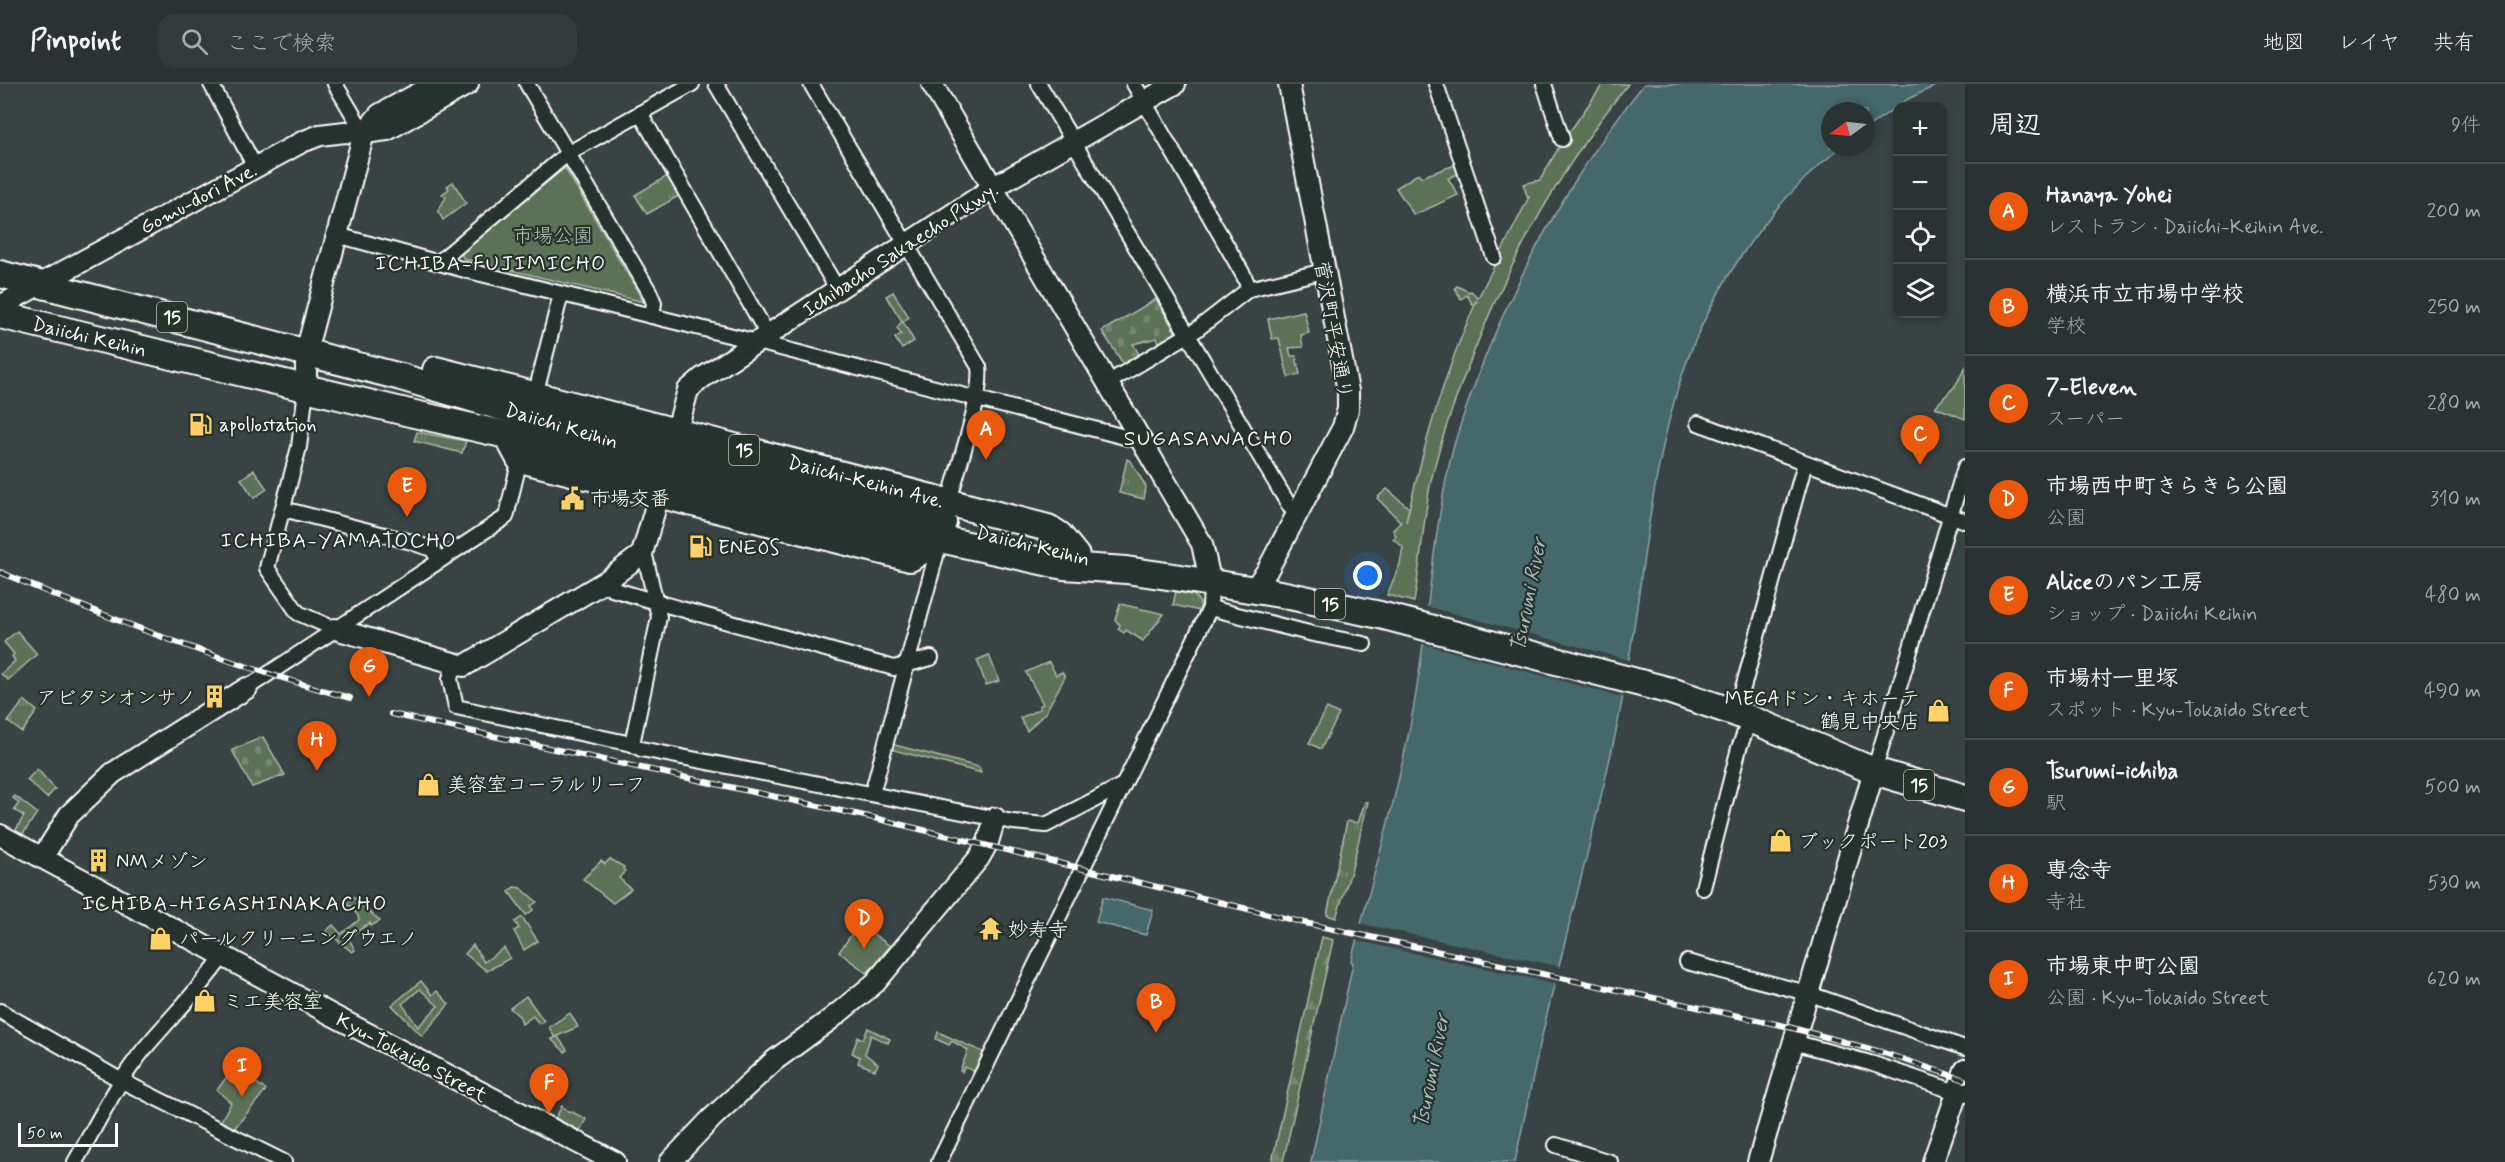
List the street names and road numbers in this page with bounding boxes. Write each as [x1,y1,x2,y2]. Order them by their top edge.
street label: Gomu-dori Ave. [136,157,262,241]
street label: Ichibacho Sakaecho Pkwy. [798,177,1004,324]
street label: 菅沢町平安通り [1307,259,1358,402]
road number: 15 [157,302,187,332]
street label: Daiichi Keihin [29,311,149,365]
street label: Daiichi Keihin [502,397,621,456]
road number: 15 [729,435,759,465]
street label: Daiichi-Keihin Ave. [784,449,947,516]
street label: Daiichi Keihin [973,519,1093,574]
road number: 15 [1315,589,1345,619]
road number: 15 [1904,770,1934,800]
street label: Kyu-Tokaido Street [331,1007,492,1110]

